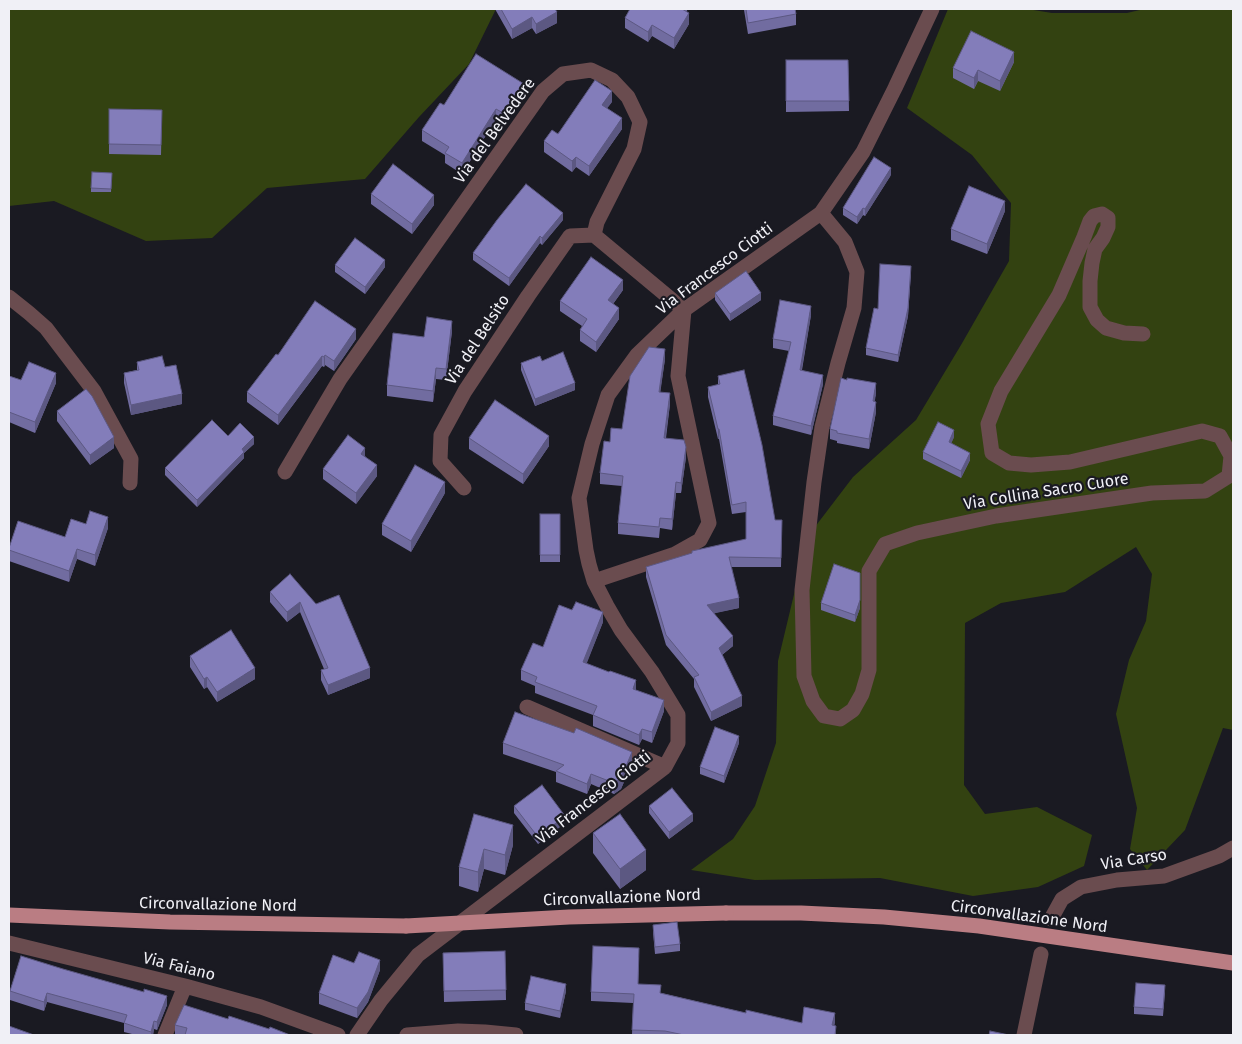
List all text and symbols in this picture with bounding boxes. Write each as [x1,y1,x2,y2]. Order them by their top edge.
street label: Via del Belvedere [450,74,540,188]
street label: Via Francesco Ciotti [653,219,777,319]
street label: Via del Belsito [442,291,514,389]
street label: Via Collina Sacro Cuore [962,469,1130,515]
street label: Via Francesco Ciotti [533,747,655,849]
street label: Via Carso [1100,845,1168,875]
street label: Circonvallazione Nord [543,886,701,910]
street label: Circonvallazione Nord [139,894,297,916]
street label: Circonvallazione Nord [949,896,1109,938]
street label: Via Faiano [141,949,217,985]

